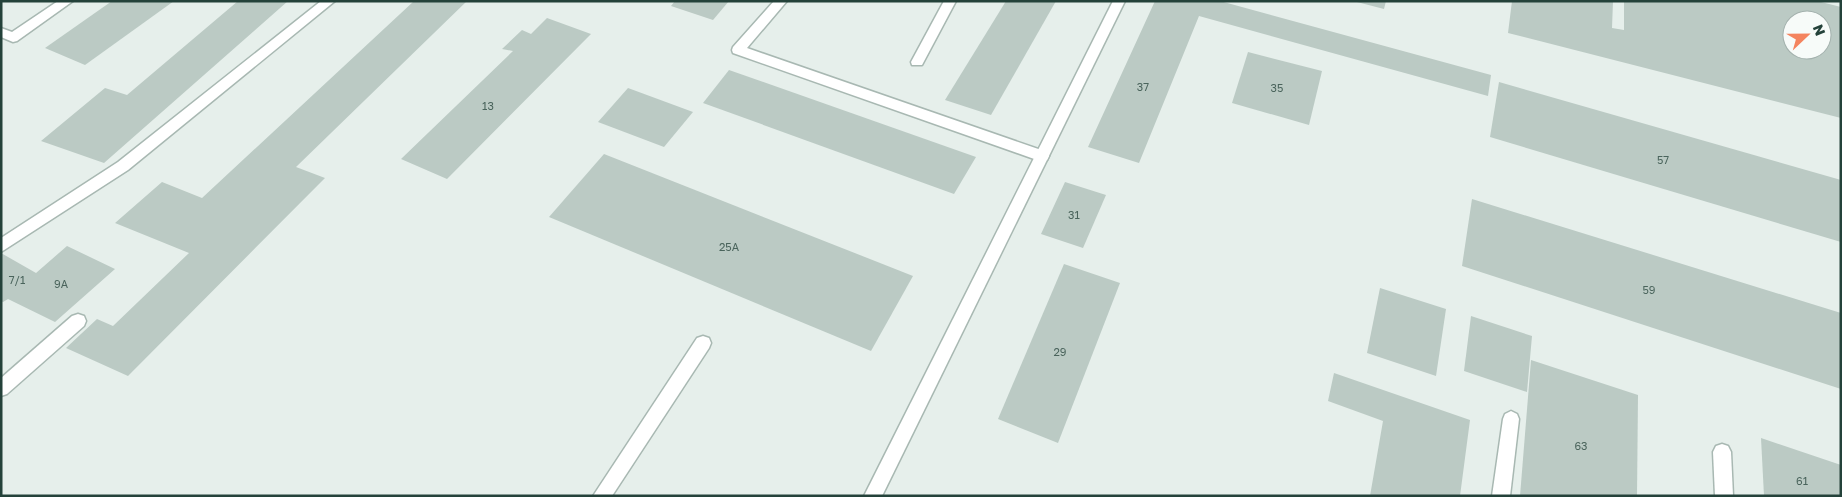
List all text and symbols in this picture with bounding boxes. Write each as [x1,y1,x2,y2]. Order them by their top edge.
north arrow [1782,10,1832,60]
text: N [1810,22,1829,38]
house number: 37 [1137,80,1149,93]
house number: 35 [1271,81,1283,94]
house number: 13 [482,99,494,112]
house number: 57 [1657,153,1669,166]
house number: 31 [1068,208,1080,221]
house number: 25А [719,240,740,253]
house number: 7/1 [9,273,25,286]
house number: 9А [54,277,69,290]
house number: 59 [1642,283,1656,296]
house number: 29 [1053,345,1067,358]
house number: 63 [1574,439,1588,452]
house number: 61 [1796,474,1808,487]

